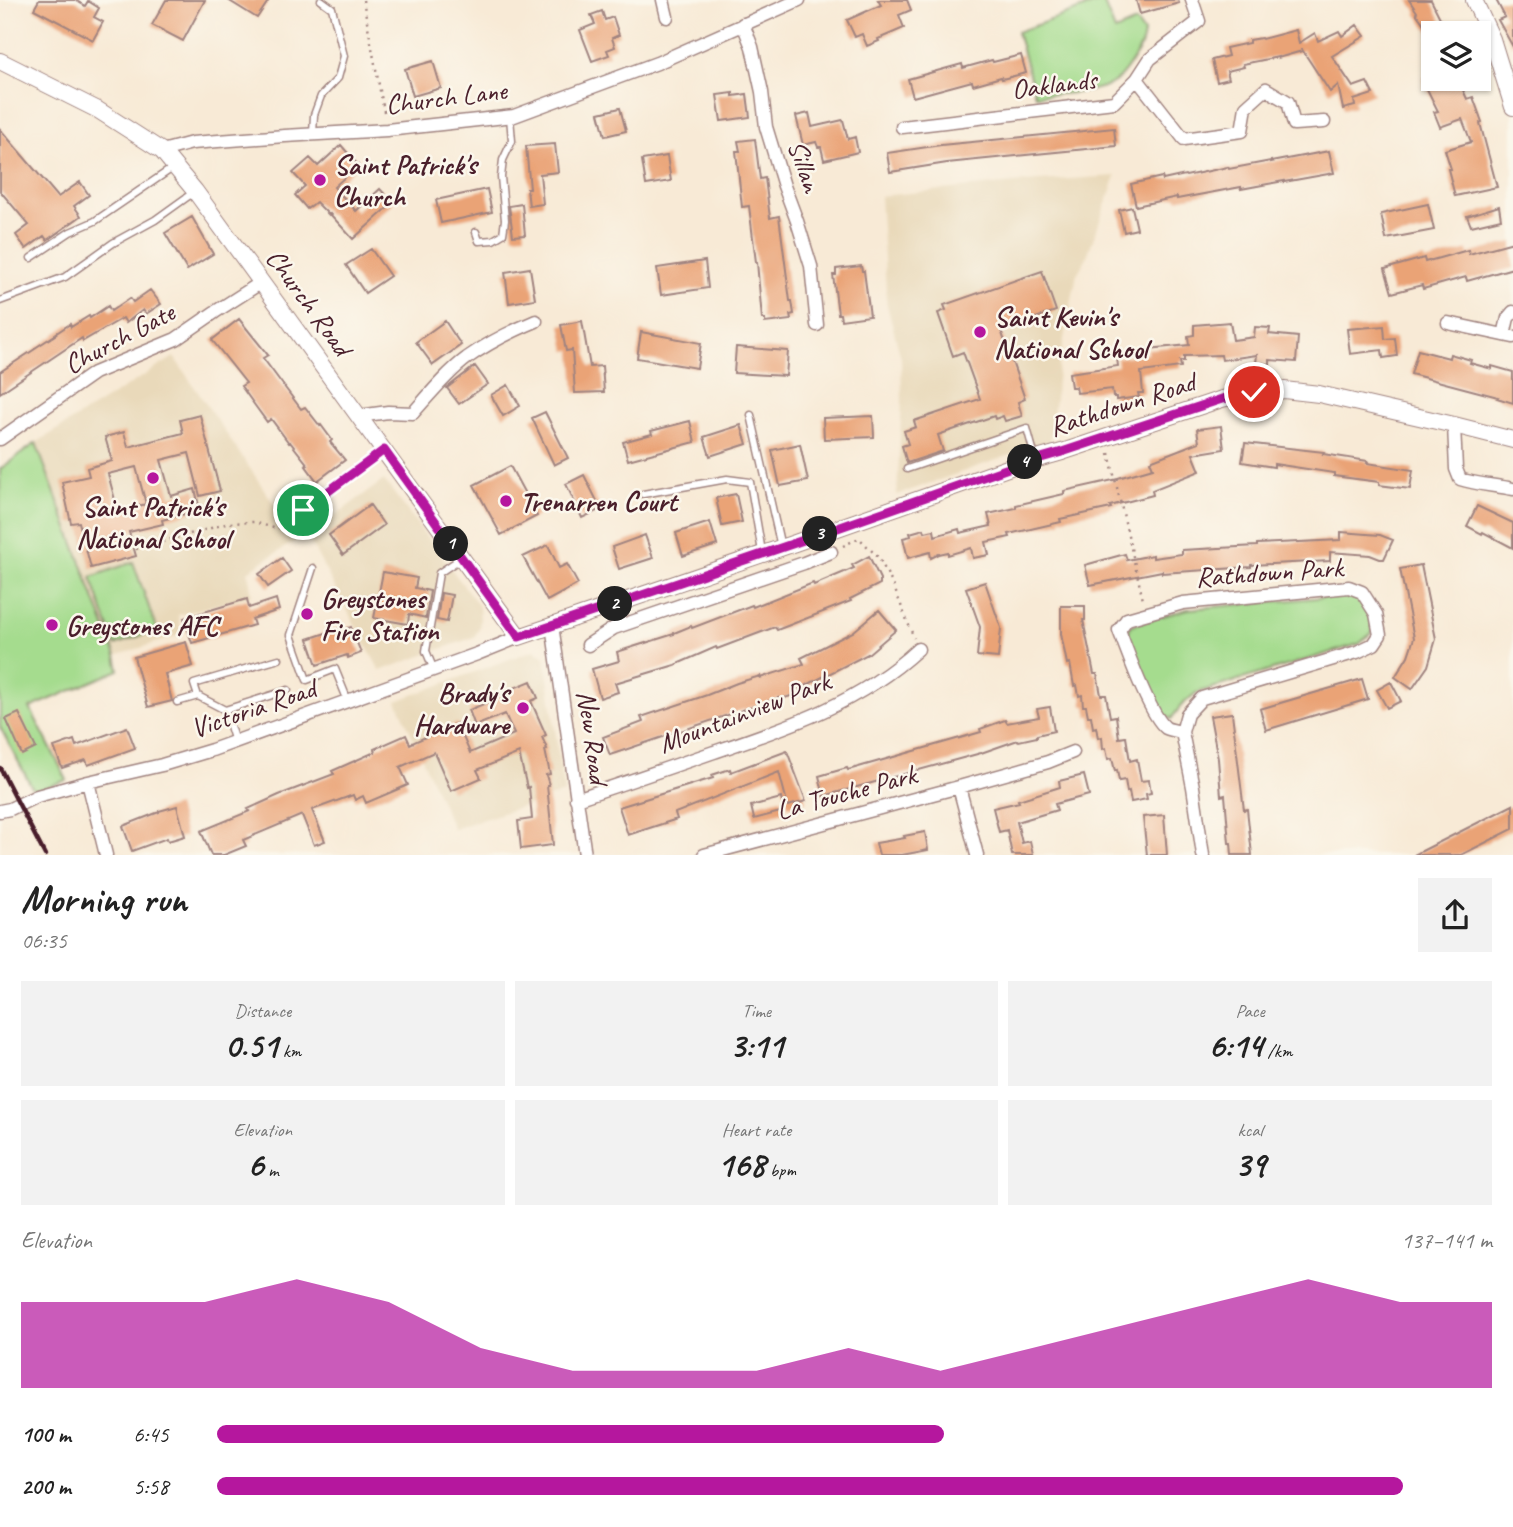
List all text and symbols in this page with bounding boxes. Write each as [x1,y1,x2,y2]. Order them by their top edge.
map controls [1421,21,1491,91]
button: layers [1421,21,1491,91]
street label: Oaklands [1009,61,1101,107]
street label: Church Lane [383,72,510,122]
street label: Sillan [780,136,830,198]
place label: Saint Patrick's Church [334,147,480,214]
marker: Saint Patrick's Church [312,172,328,188]
street label: Church Road [258,242,362,366]
street label: Church Gate [58,293,182,382]
place label: Saint Kevin's National School [994,299,1153,366]
marker: Saint Kevin's National School [972,324,988,340]
pin [1224,362,1284,422]
street label: Rathdown Road [1045,363,1203,444]
icon: check [1235,373,1273,411]
pin: 4 [1007,444,1042,480]
text: 4 [1020,449,1029,473]
marker: Saint Patrick's National School [145,470,161,486]
pin [273,480,333,540]
place label: Trenarren Court [520,484,679,519]
place label: Saint Patrick's National School [76,489,235,556]
icon: arrive [284,491,322,529]
marker: Trenarren Court [498,493,514,509]
pin: 3 [802,516,838,552]
text: 3 [815,521,824,545]
pin: 1 [434,526,468,562]
text: 1 [446,531,455,555]
street label: Rathdown Park [1194,549,1346,595]
place label: Greystones Fire Station [321,581,440,648]
pin: 2 [598,586,632,622]
text: 2 [610,591,619,615]
marker: Greystones Fire Station [299,606,315,622]
place label: Greystones AFC [66,608,222,644]
marker: Greystones AFC [44,617,60,633]
street label: Mountainview Park [653,662,837,761]
street label: Victoria Road [186,669,324,746]
place label: Brady's Hardware [414,675,512,742]
street label: New Road [569,688,617,790]
marker: Brady's Hardware [515,700,531,716]
street label: La Touche Park [772,756,922,827]
text: Morning run [21,876,187,923]
button: share [1418,878,1492,952]
text: 06:35 [21,926,67,955]
text: Distance [234,999,291,1023]
text: Time [742,999,771,1023]
text: Pace [1236,999,1265,1023]
text: 0.51 [224,1023,278,1068]
text: 3:11 [729,1023,784,1068]
text: 6:14 [1208,1023,1263,1068]
text: km [278,1039,301,1063]
text: /km [1263,1039,1292,1063]
text: Elevation [234,1118,292,1142]
text: Heart rate [722,1118,791,1142]
text: kcal [1238,1118,1263,1142]
text: 6 [247,1142,263,1187]
text: 168 [717,1142,765,1187]
text: 39 [1235,1142,1266,1187]
text: m [263,1158,279,1182]
text: bpm [765,1158,796,1182]
text: Elevation [21,1226,92,1255]
text: 137–141 m [1401,1226,1492,1255]
text: 100 m [21,1420,71,1449]
text: 6:45 [133,1420,169,1449]
text: 200 m [21,1472,71,1501]
text: 5:58 [133,1472,169,1501]

